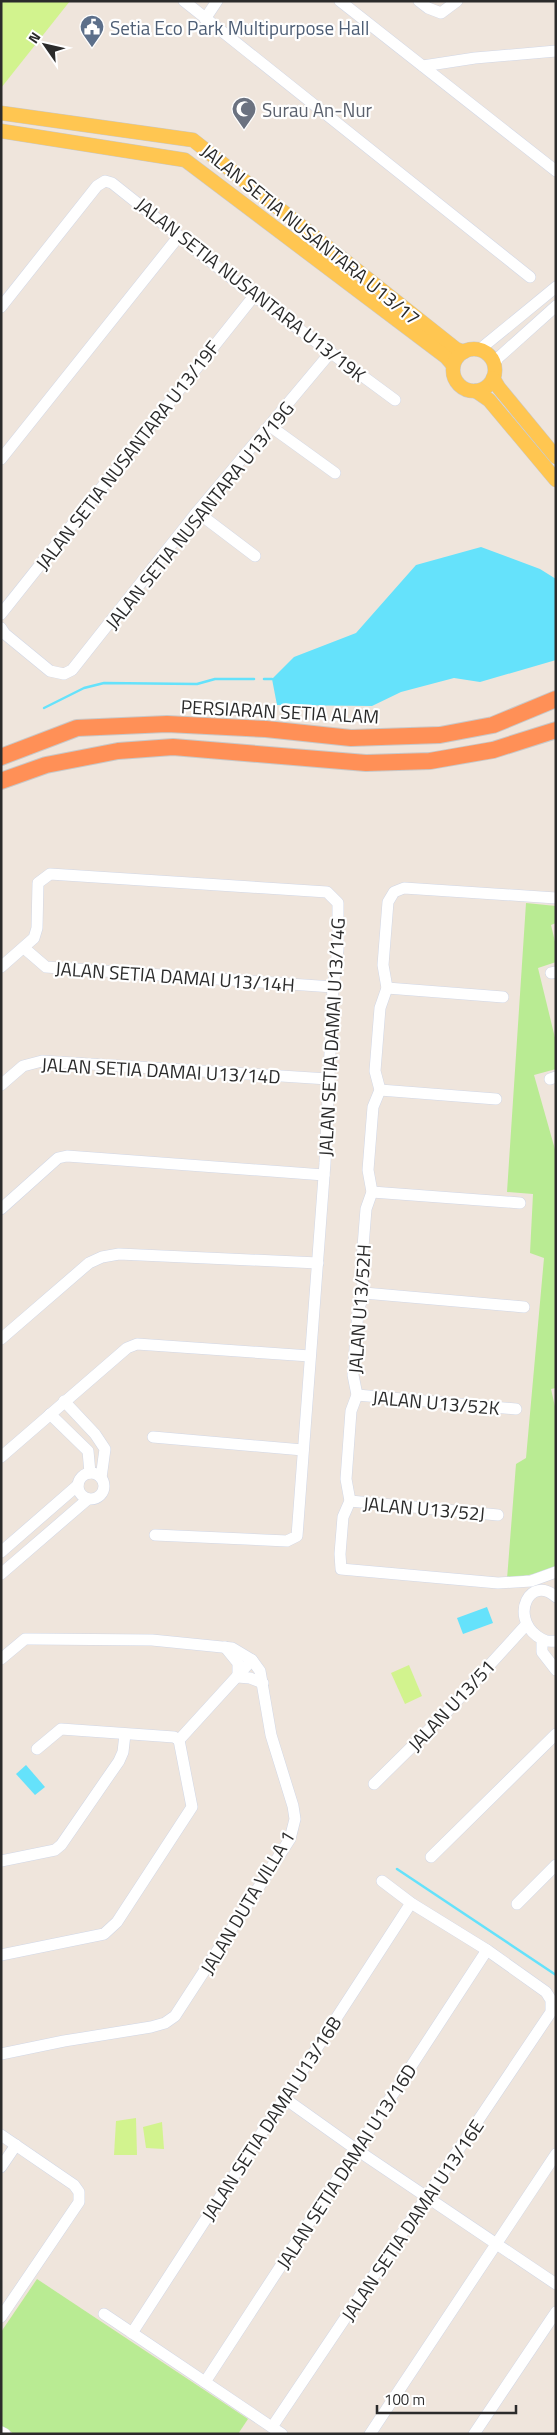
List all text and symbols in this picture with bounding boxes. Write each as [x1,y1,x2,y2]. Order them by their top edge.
place label: Setia Eco Park Multipurpose Hall [110,13,369,42]
public building icon: Setia Eco Park Multipurpose Hall [79,14,105,48]
north arrow [20,20,70,70]
text: N [22,28,45,47]
place label: Surau An-Nur [262,95,373,124]
mosque icon: Surau An-Nur [231,96,257,130]
street label: JALAN SETIA NUSANTARA U13/17 [195,136,427,332]
street label: JALAN SETIA NUSANTARA U13/19K [130,190,373,388]
street label: JALAN SETIA NUSANTARA U13/19F [28,334,226,576]
street label: JALAN SETIA NUSANTARA U13/19G [98,395,300,635]
street label: PERSIARAN SETIA ALAM [180,691,380,731]
street label: JALAN SETIA DAMAI U13/14G [310,917,352,1157]
street label: JALAN SETIA DAMAI U13/14H [54,953,296,999]
street label: JALAN SETIA DAMAI U13/14D [41,1049,281,1091]
street label: JALAN U13/52H [340,1243,378,1375]
street label: JALAN U13/52K [371,1382,501,1422]
street label: JALAN U13/52J [362,1488,486,1528]
street label: JALAN U13/51 [401,1652,501,1758]
street label: JALAN DUTA VILLA 1 [192,1824,302,1980]
street label: JALAN SETIA DAMAI U13/16B [194,2010,348,2226]
street label: JALAN SETIA DAMAI U13/16D [269,2058,423,2274]
street label: JALAN SETIA DAMAI U13/16E [333,2113,491,2327]
scale bar [377,2382,516,2414]
text: 100 m [384,2388,425,2411]

